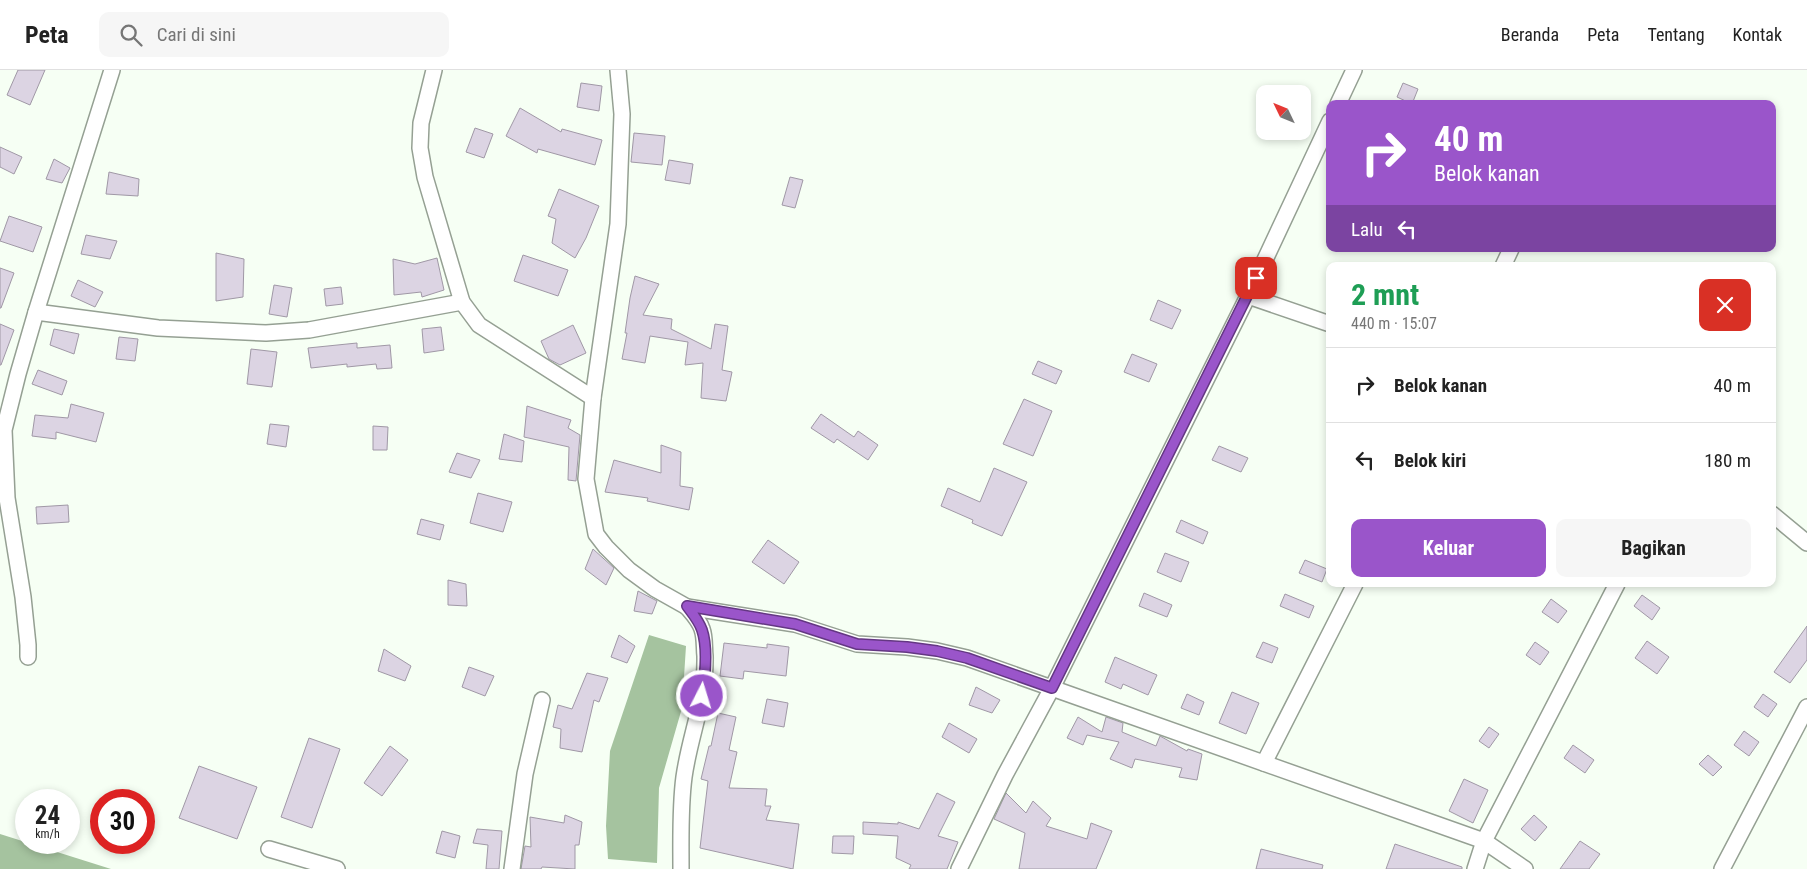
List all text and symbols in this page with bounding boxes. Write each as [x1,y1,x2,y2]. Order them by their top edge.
search box [99,12,449,57]
text: Peta [25,21,69,49]
icon: search [117,21,145,49]
text: Cari di sini [157,23,236,46]
text: Beranda [1501,24,1559,45]
text: Peta [1587,24,1619,45]
text: Tentang [1647,24,1705,45]
text: Kontak [1733,24,1782,45]
north arrow [1256,85,1311,140]
map controls [1256,85,1311,140]
text: 40 m [1434,119,1503,160]
icon: right [1351,120,1416,185]
text: Belok kanan [1434,161,1540,186]
icon: left [1393,215,1421,243]
text: Lalu [1351,218,1383,241]
pin [1235,257,1277,299]
icon: arrive [1242,264,1270,292]
text: 2 mnt [1351,277,1419,312]
button: close [1699,279,1751,331]
text: 440 m · 15:07 [1351,314,1437,333]
icon: right [1351,371,1379,399]
text: Belok kanan [1394,374,1487,397]
text: 40 m [1714,374,1751,397]
icon: left [1351,446,1379,474]
text: Belok kiri [1394,449,1466,472]
text: 180 m [1704,449,1751,472]
button: Keluar [1351,519,1546,577]
button: Bagikan [1556,519,1751,577]
position arrow [675,669,727,721]
speed limit sign: 30 [90,789,155,854]
text: 24 [35,801,60,830]
text: km/h [35,827,60,841]

